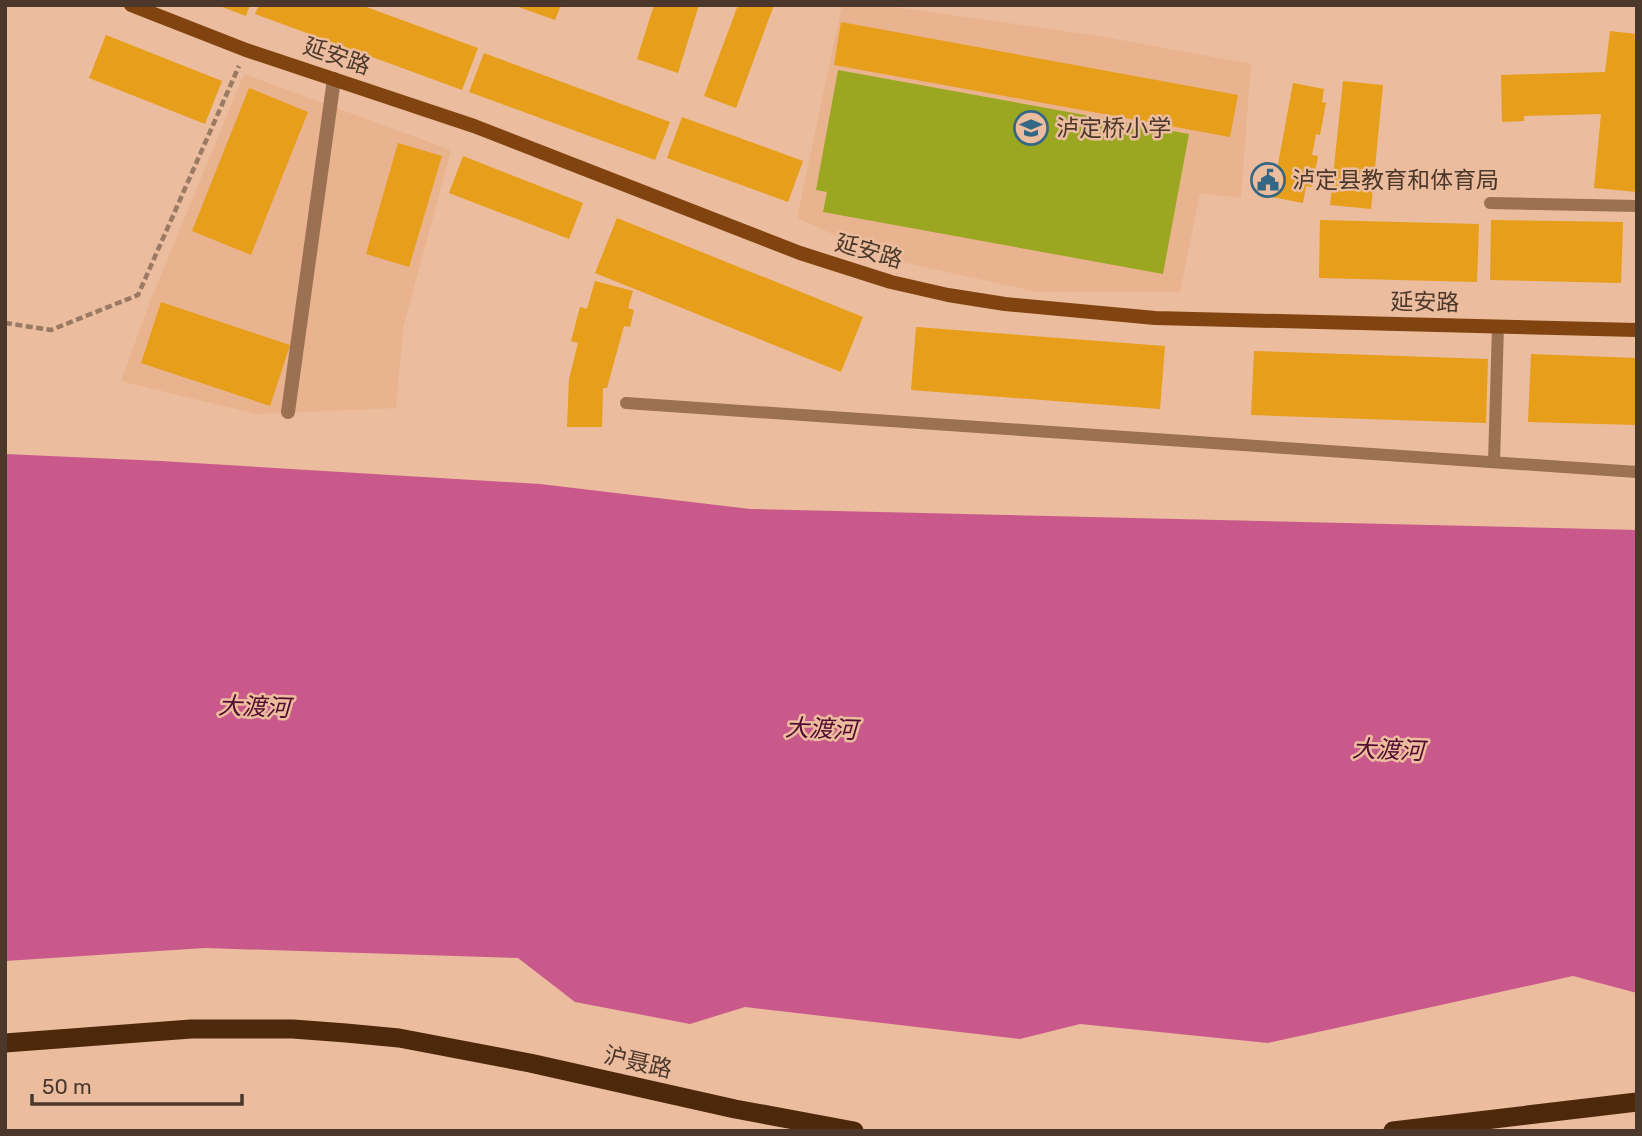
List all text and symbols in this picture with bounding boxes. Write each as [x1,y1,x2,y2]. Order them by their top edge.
street label: 延安路 [300,32,374,80]
school or university icon: 泸定桥小学 [1012,109,1050,147]
place label: 泸定桥小学 [1056,114,1171,142]
public building icon: 泸定县教育和体育局 [1249,161,1287,199]
place label: 泸定县教育和体育局 [1292,166,1499,194]
street label: 延安路 [832,228,906,274]
street label: 延安路 [1390,287,1460,317]
water label: 大渡河 [218,692,294,722]
water label: 大渡河 [785,714,861,744]
water label: 大渡河 [1352,735,1428,765]
street label: 沪聂路 [601,1041,675,1083]
scale bar [32,1062,242,1106]
text: 50 m [42,1074,92,1099]

